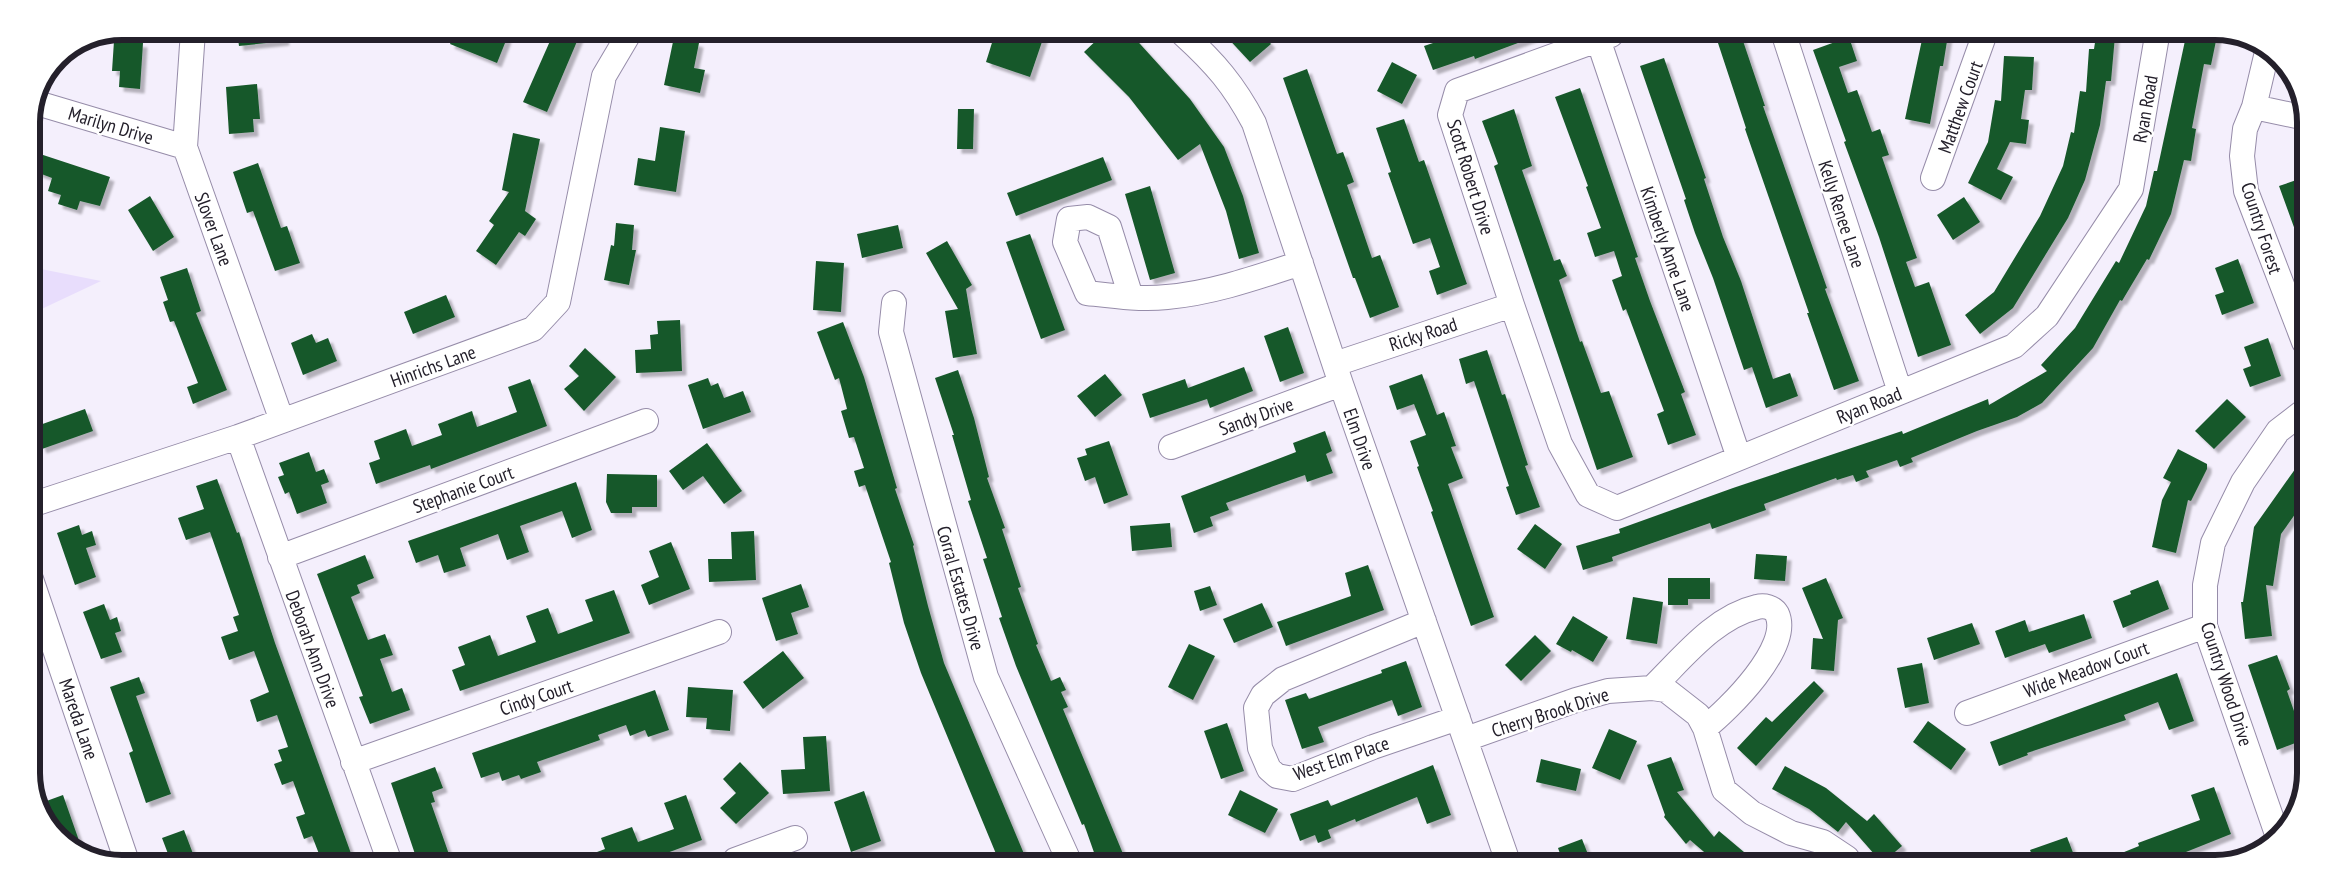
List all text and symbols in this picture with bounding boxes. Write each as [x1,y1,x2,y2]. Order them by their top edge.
street label: Matthew Court [1932,57,1988,156]
street label: Ryan Road [2127,73,2163,145]
street label: Marilyn Drive [66,101,156,149]
street label: Scott Robert Drive [1442,116,1500,238]
street label: Kelly Renee Lane [1813,157,1871,271]
street label: Country Forest [2236,179,2288,278]
street label: Kimberly Anne Lane [1635,183,1701,315]
street label: Slover Lane [190,189,238,269]
street label: Ricky Road [1386,312,1460,356]
street label: Hinrichs Lane [387,339,479,392]
street label: Ryan Road [1833,381,1905,429]
street label: Sandy Drive [1216,391,1297,441]
street label: Elm Drive [1338,405,1382,473]
street label: Stephanie Court [409,459,517,518]
street label: Corral Estates Drive [932,523,990,653]
street label: Deborah Ann Drive [281,587,345,711]
street label: Country Wood Drive [2196,619,2258,749]
street label: Wide Meadow Court [2020,635,2152,703]
street label: Cindy Court [496,673,576,721]
street label: Mareda Lane [54,675,104,763]
street label: Cherry Brook Drive [1488,682,1612,742]
street label: West Elm Place [1290,730,1392,786]

